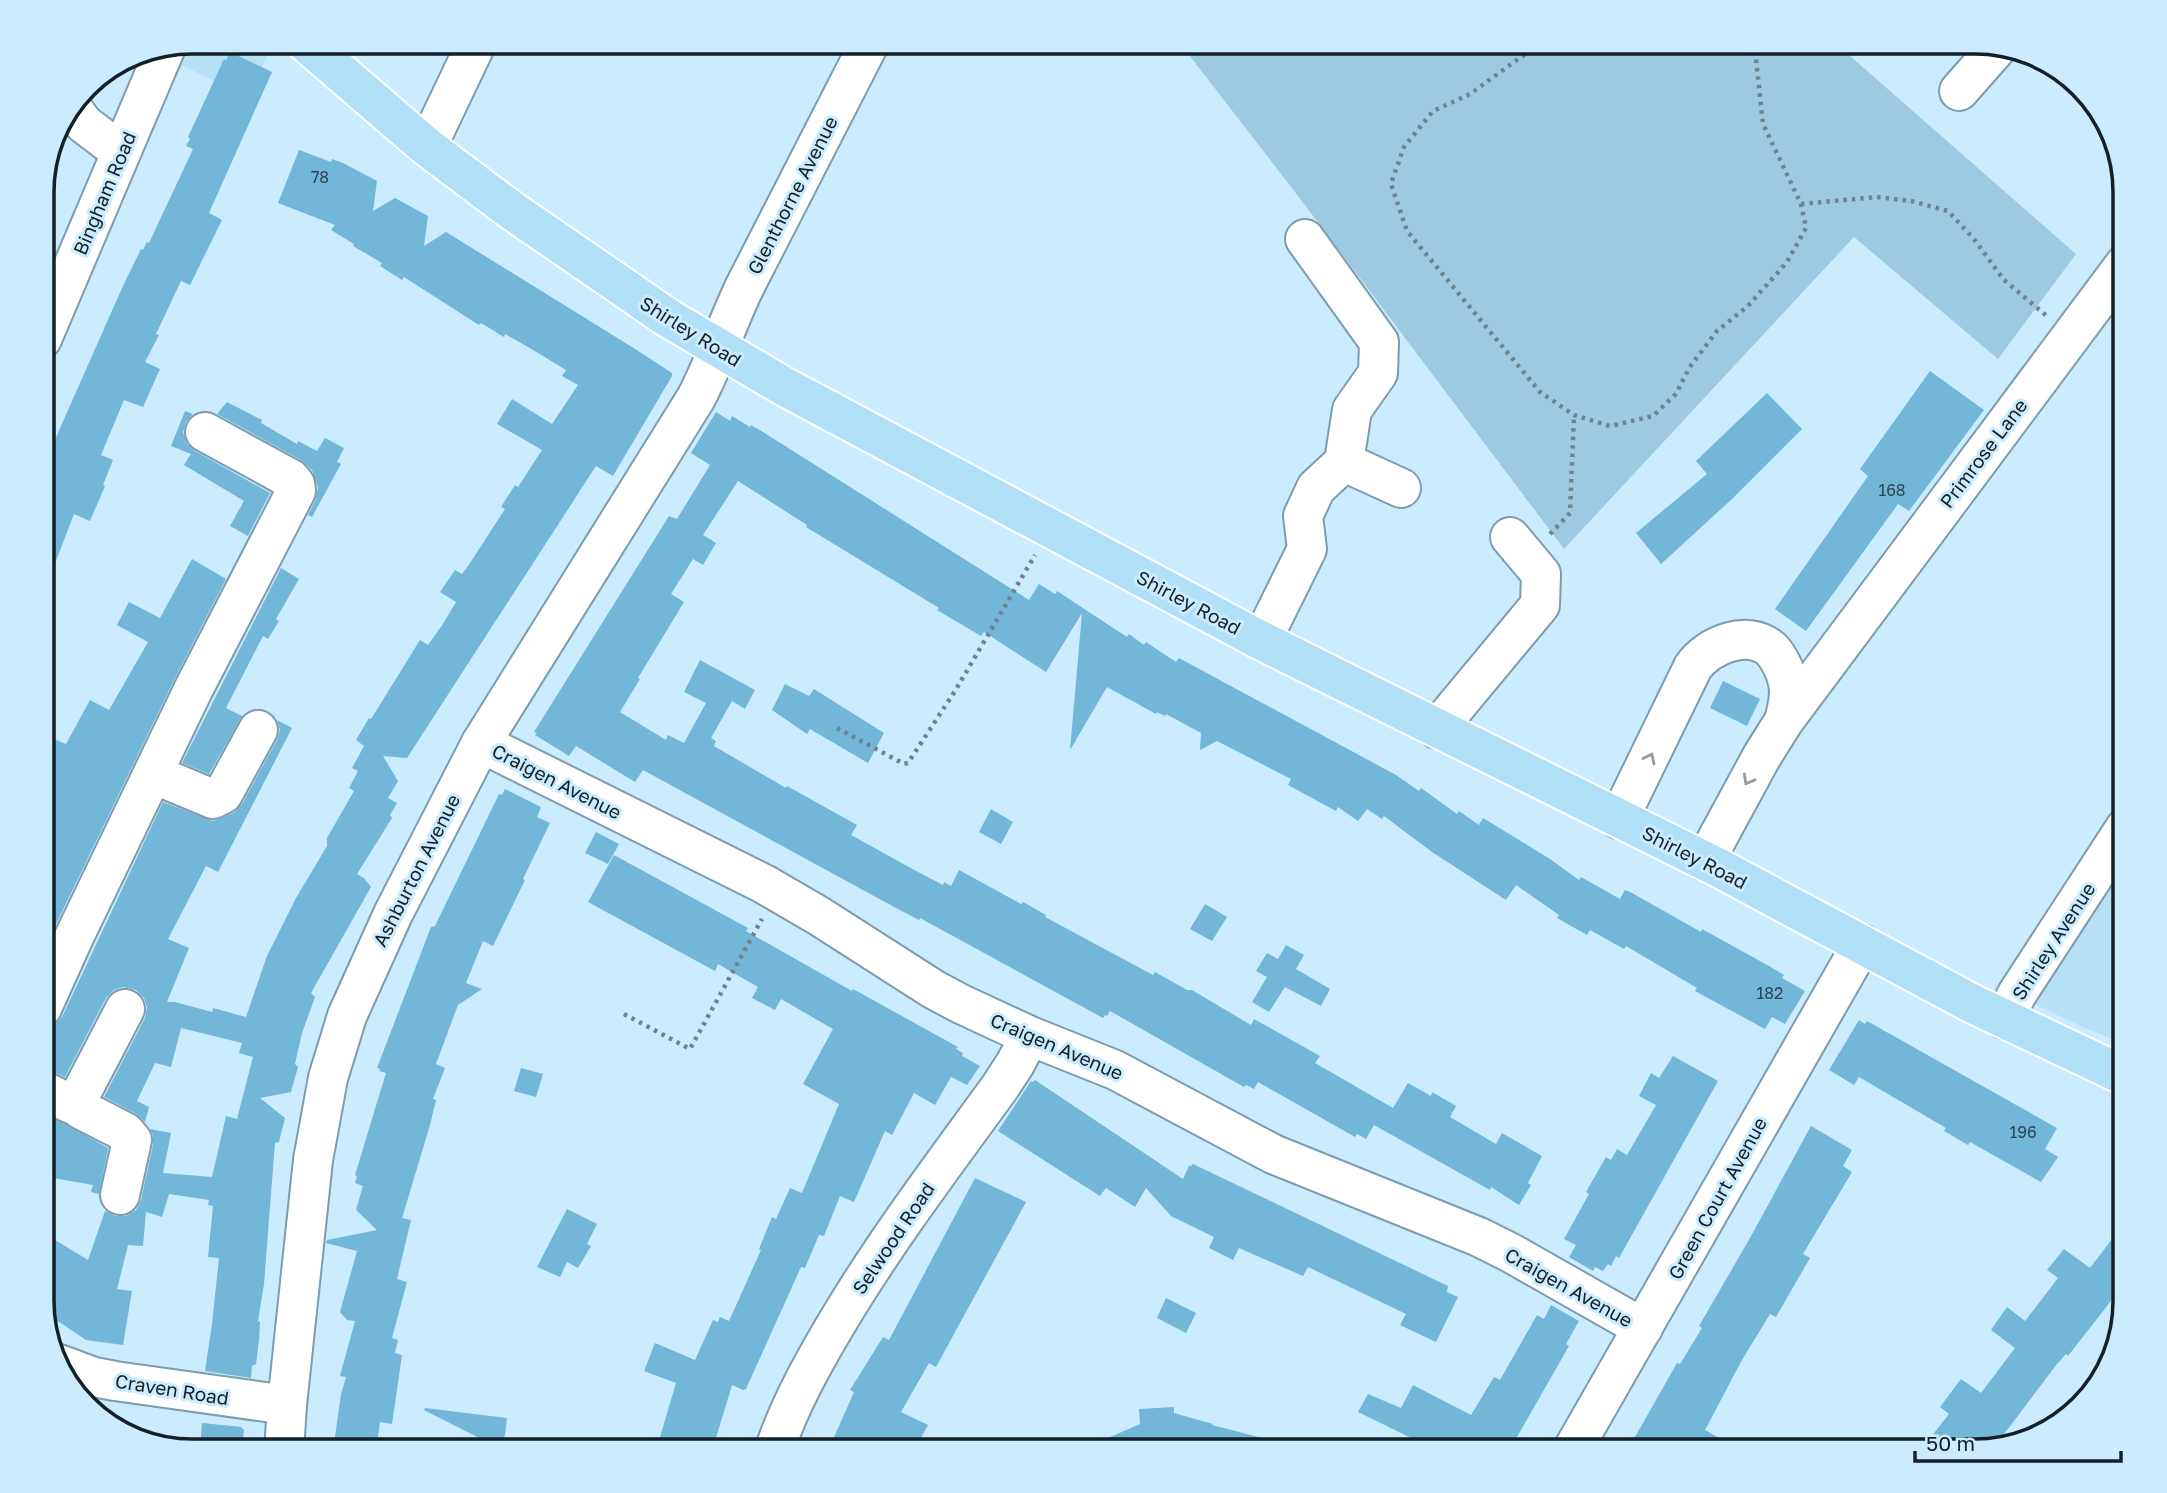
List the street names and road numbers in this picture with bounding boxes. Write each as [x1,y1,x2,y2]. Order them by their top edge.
street label: Glenthorne Avenue [742,112,842,278]
street label: Bingham Road [68,128,140,258]
street label: Shirley Road [636,291,746,371]
street label: Primrose Lane [1934,394,2032,512]
street label: Shirley Road [1133,565,1245,639]
street label: Craigen Avenue [488,738,626,824]
street label: Ashburton Avenue [368,790,464,950]
street label: Shirley Road [1639,821,1751,893]
street label: Shirley Avenue [2006,878,2100,1004]
street label: Craigen Avenue [987,1008,1127,1084]
street label: Green Court Avenue [1663,1113,1771,1283]
street label: Selwood Road [847,1178,939,1298]
street label: Craigen Avenue [1501,1242,1637,1332]
street label: Craven Road [114,1369,230,1409]

